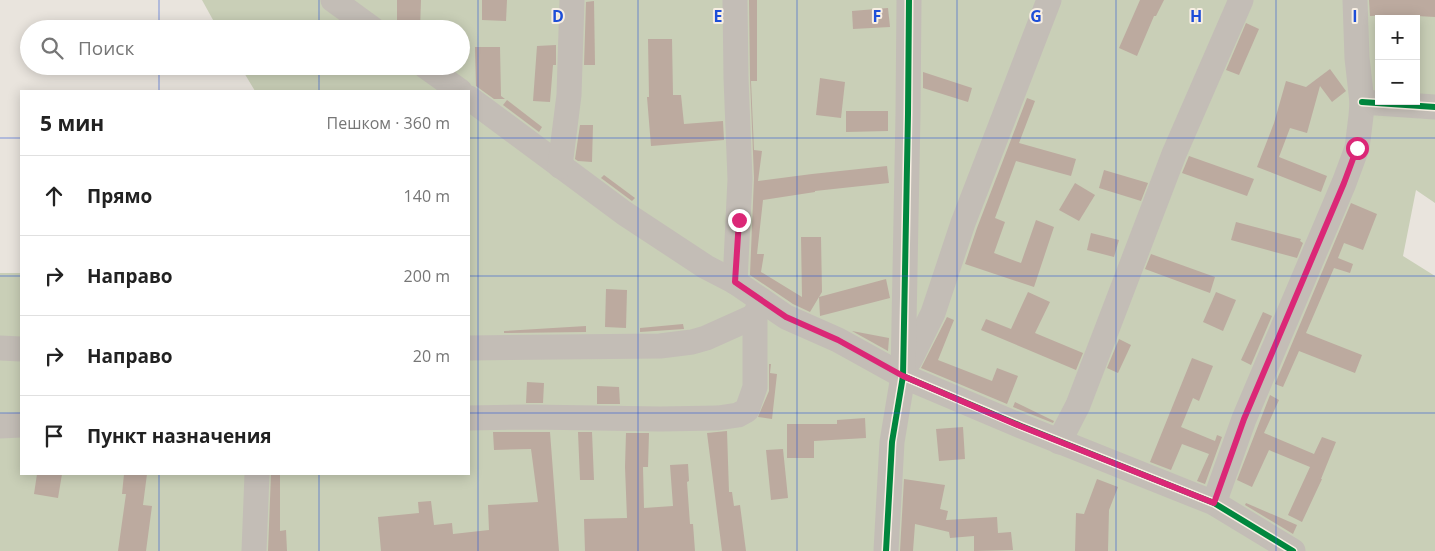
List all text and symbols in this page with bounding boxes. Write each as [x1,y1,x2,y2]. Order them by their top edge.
text: D [552,5,564,27]
text: E [714,5,723,27]
text: F [873,5,881,27]
text: G [1030,5,1042,27]
text: H [1190,5,1202,27]
text: I [1352,5,1358,27]
map controls [1375,15,1420,105]
button: + [1375,15,1420,60]
search box [20,20,470,75]
icon: search [38,34,66,62]
text: Поиск [78,35,134,61]
button: − [1375,60,1420,105]
text: 5 мин [40,109,104,137]
text: Пешком · 360 m [327,112,450,134]
route start [1346,137,1369,160]
icon: ahead [40,182,68,210]
text: Прямо [87,183,152,209]
text: 140 m [404,185,450,207]
route end [728,209,751,232]
icon: right [40,262,68,290]
text: Направо [87,263,173,289]
text: 200 m [404,265,450,287]
icon: right [40,342,68,370]
text: Направо [87,343,173,369]
text: 20 m [413,345,450,367]
icon: arrive [40,422,68,450]
text: Пункт назначения [87,423,272,449]

